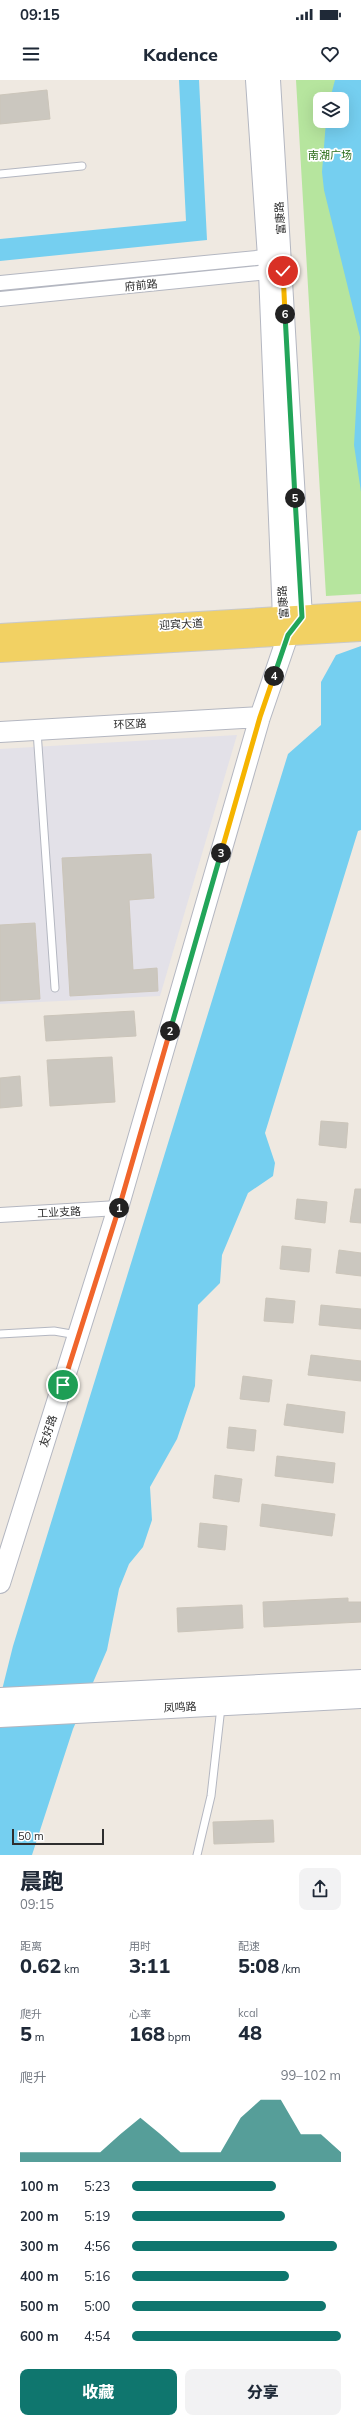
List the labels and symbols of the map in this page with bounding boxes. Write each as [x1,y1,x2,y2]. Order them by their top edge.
park label: 南湖广场 [308,148,352,162]
street label: 富康路 [272,201,288,235]
pin [266,254,300,288]
street label: 府前路 [124,276,158,294]
pin: 6 [275,304,295,324]
pin: 5 [285,488,305,508]
street label: 富康路 [275,585,291,619]
street label: 迎宾大道 [159,616,203,632]
pin: 4 [264,666,284,686]
street label: 环区路 [113,716,147,732]
pin: 3 [211,843,231,863]
pin: 2 [160,1021,180,1041]
pin: 1 [109,1198,129,1218]
street label: 工业支路 [37,1204,81,1220]
pin [46,1368,80,1402]
street label: 友好路 [36,1413,60,1449]
street label: 凤鸣路 [163,1699,197,1715]
scale bar [12,1827,104,1846]

